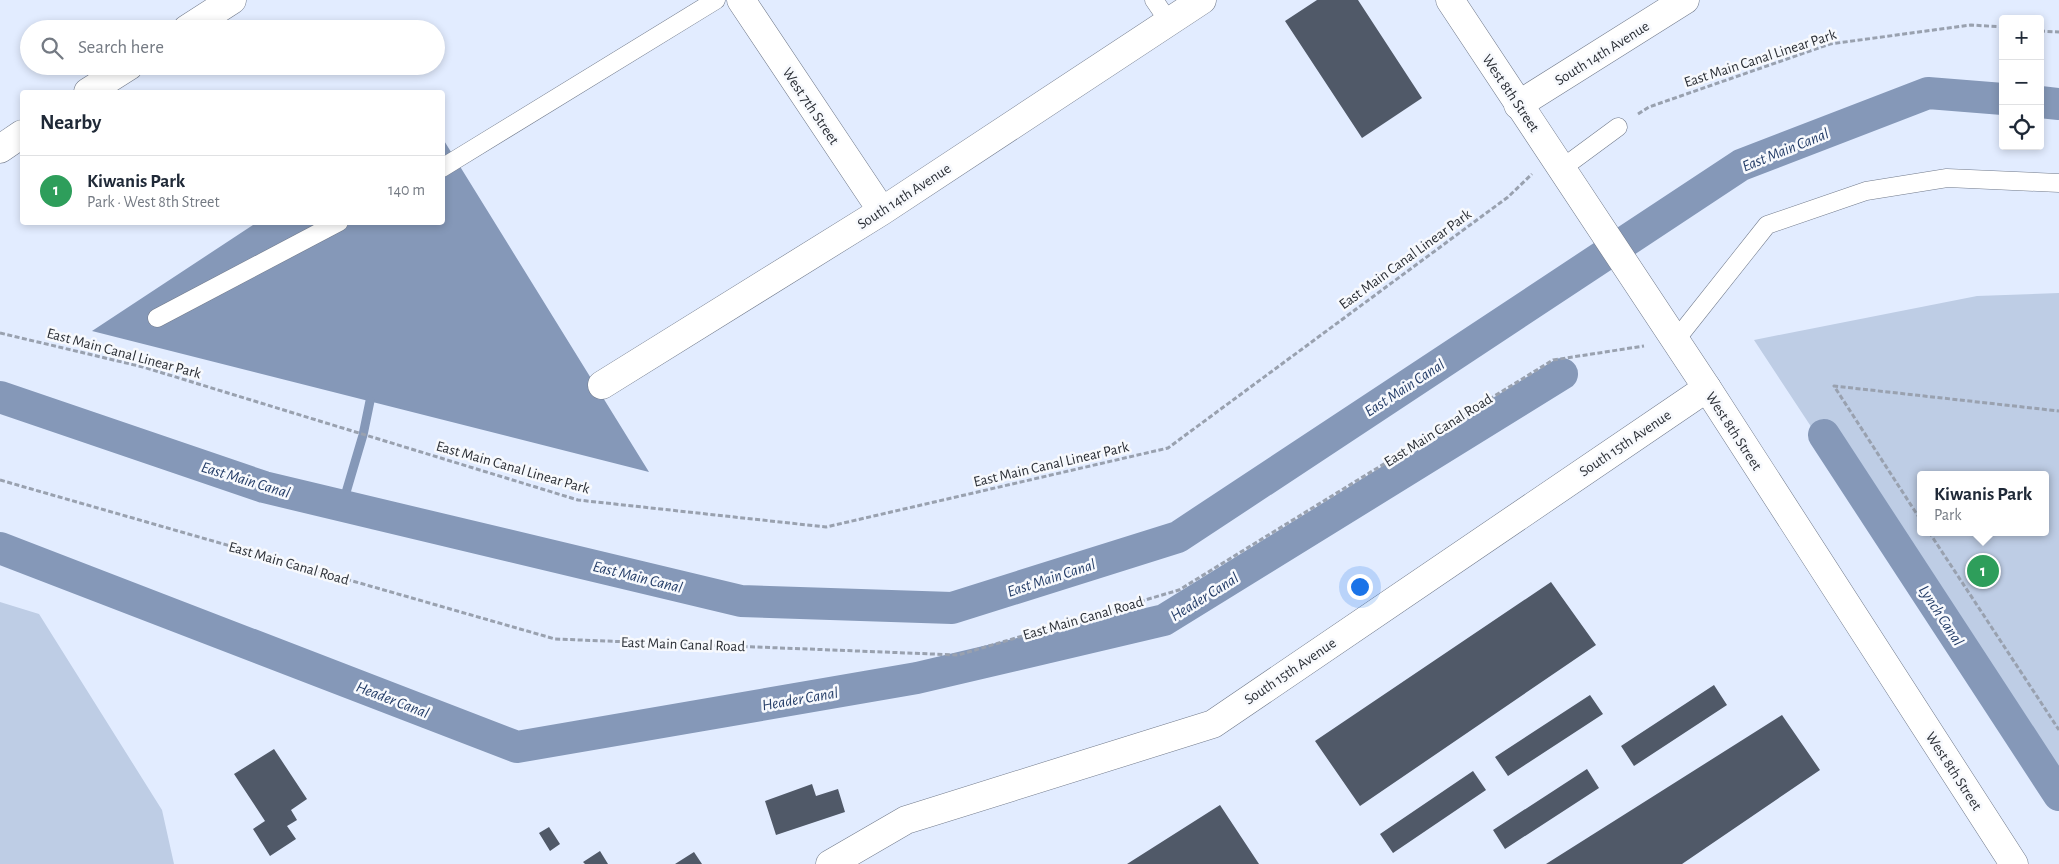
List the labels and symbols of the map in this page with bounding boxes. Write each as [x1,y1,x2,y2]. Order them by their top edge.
street label: South 14th Avenue [1552,18,1652,88]
street label: East Main Canal Linear Park [1682,27,1838,90]
street label: West 8th Street [1479,52,1542,135]
street label: West 7th Street [779,65,842,148]
water label: East Main Canal [1740,125,1831,175]
street label: South 14th Avenue [855,161,954,232]
street label: East Main Canal Linear Park [1337,206,1474,312]
street label: East Main Canal Linear Park [45,326,203,381]
water label: East Main Canal [1362,356,1448,420]
street label: West 8th Street [1703,389,1764,473]
street label: East Main Canal Road [1382,391,1495,470]
street label: South 15th Avenue [1577,407,1674,480]
street label: East Main Canal Linear Park [434,438,592,497]
street label: East Main Canal Linear Park [972,439,1130,490]
water label: East Main Canal [199,459,292,501]
street label: East Main Canal Road [227,539,351,588]
pin: 1 [1967,552,1999,590]
water label: East Main Canal [1005,556,1098,600]
water label: East Main Canal [591,558,684,596]
water label: Header Canal [1168,570,1241,624]
your location [1347,574,1373,600]
water label: Lynch Canal [1916,582,1967,649]
street label: East Main Canal Road [1021,594,1145,643]
street label: East Main Canal Road [621,635,746,654]
street label: South 15th Avenue [1242,635,1339,708]
water label: Header Canal [354,679,432,721]
water label: Header Canal [761,684,840,714]
street label: West 8th Street [1923,729,1984,813]

